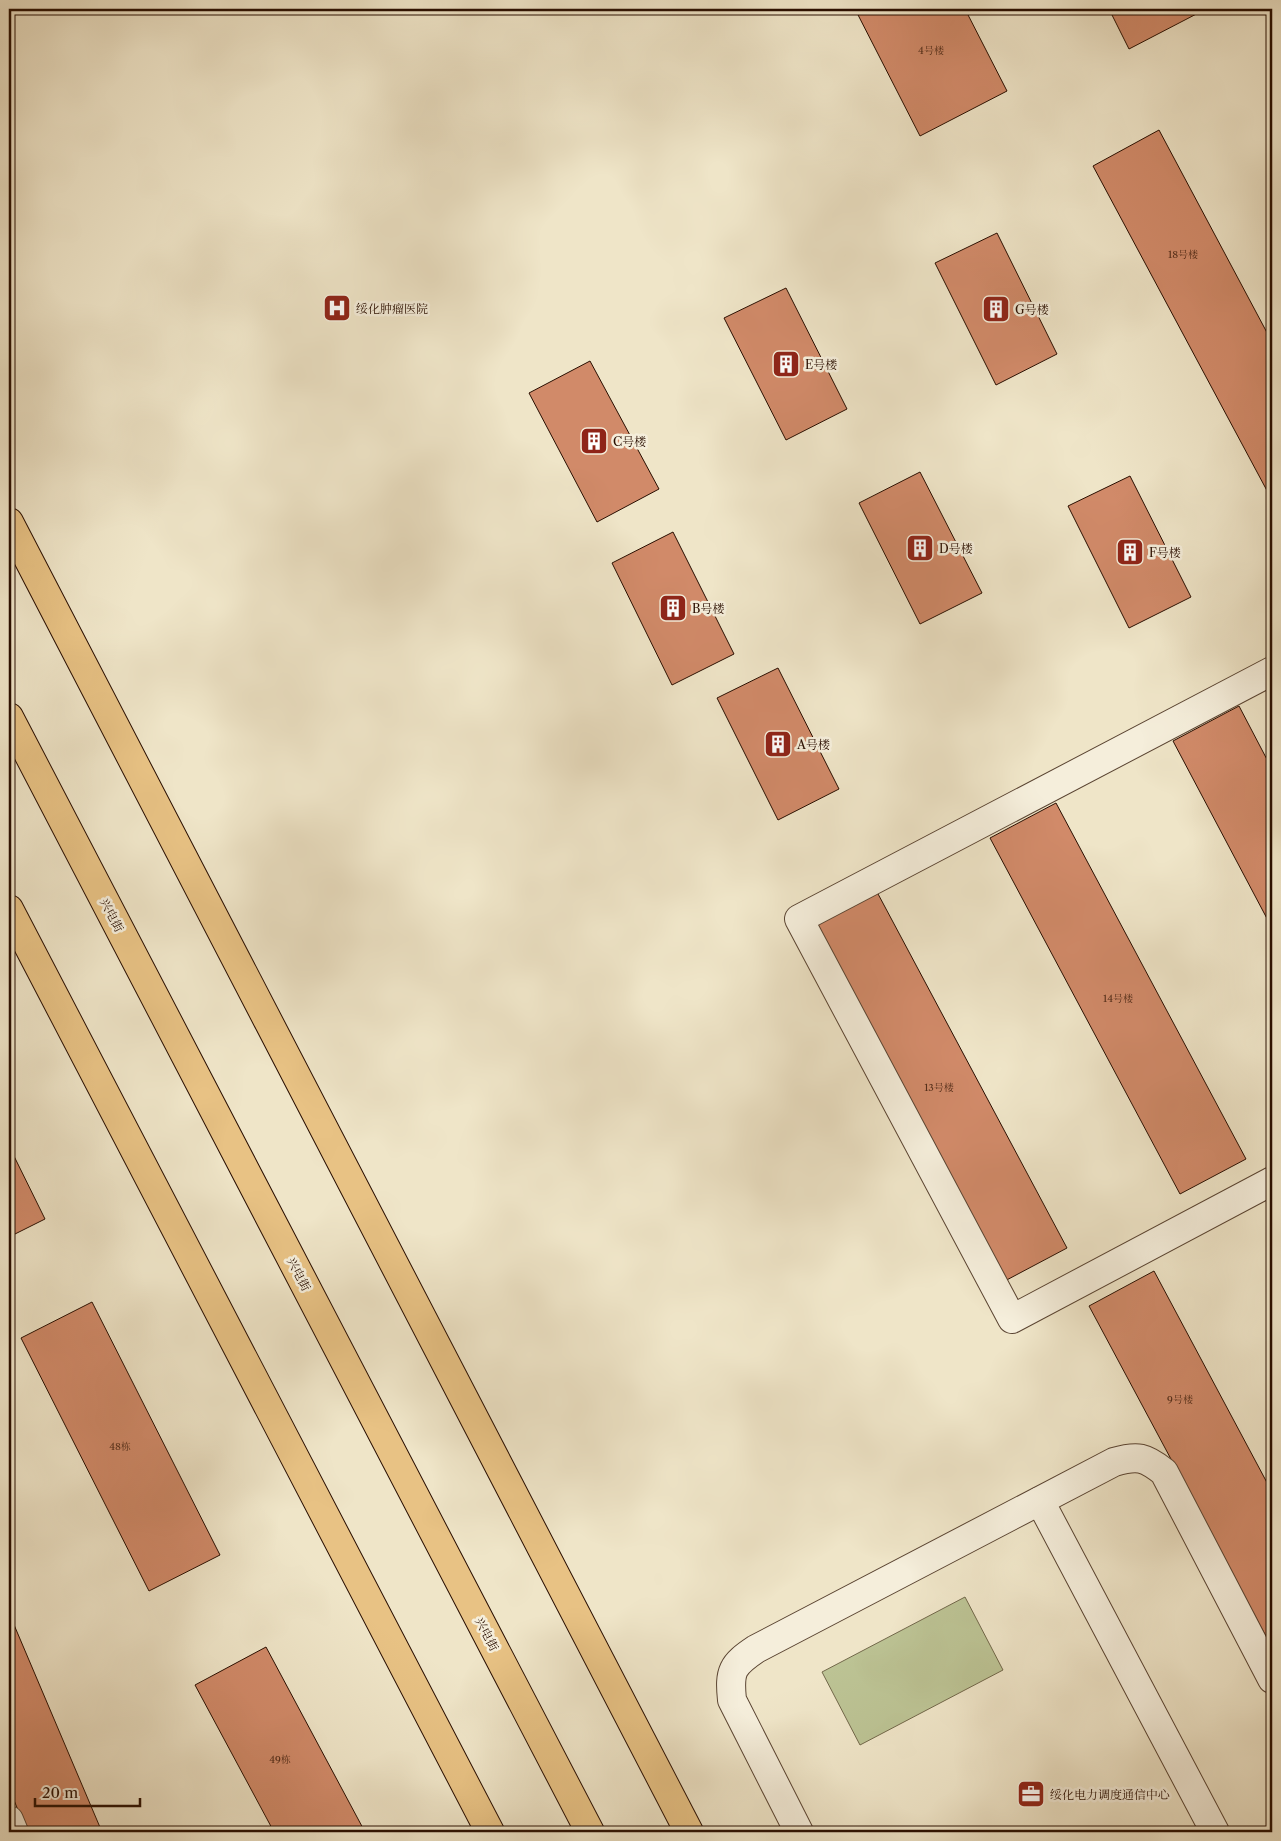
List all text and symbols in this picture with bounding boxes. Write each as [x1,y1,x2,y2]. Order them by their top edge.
house number: 4号楼 [918,44,944,57]
house number: 18号楼 [1168,248,1198,261]
hospital icon: 绥化肿瘤医院 [322,293,352,323]
building icon: G号楼 [981,294,1011,324]
place label: 绥化肿瘤医院 [356,301,428,316]
place label: G号楼 [1015,302,1049,317]
building icon: E号楼 [771,349,801,379]
place label: E号楼 [805,357,837,372]
building icon: C号楼 [579,426,609,456]
place label: C号楼 [613,434,646,449]
building icon: D号楼 [905,533,935,563]
building icon: F号楼 [1115,537,1145,567]
place label: D号楼 [939,541,973,556]
place label: F号楼 [1149,545,1181,560]
building icon: B号楼 [658,593,688,623]
place label: B号楼 [692,601,724,616]
building icon: A号楼 [763,729,793,759]
place label: A号楼 [796,737,830,752]
street label: 兴电街 [97,896,128,935]
house number: 14号楼 [1103,992,1133,1005]
house number: 13号楼 [924,1081,954,1094]
street label: 兴电街 [284,1255,315,1294]
house number: 9号楼 [1167,1393,1193,1406]
house number: 48栋 [109,1440,131,1453]
street label: 兴电街 [472,1615,503,1654]
house number: 49栋 [269,1753,291,1766]
scale bar [35,1776,140,1808]
office icon: 绥化电力调度通信中心 [1016,1779,1046,1809]
text: 20 m [42,1783,78,1802]
place label: 绥化电力调度通信中心 [1050,1787,1170,1802]

